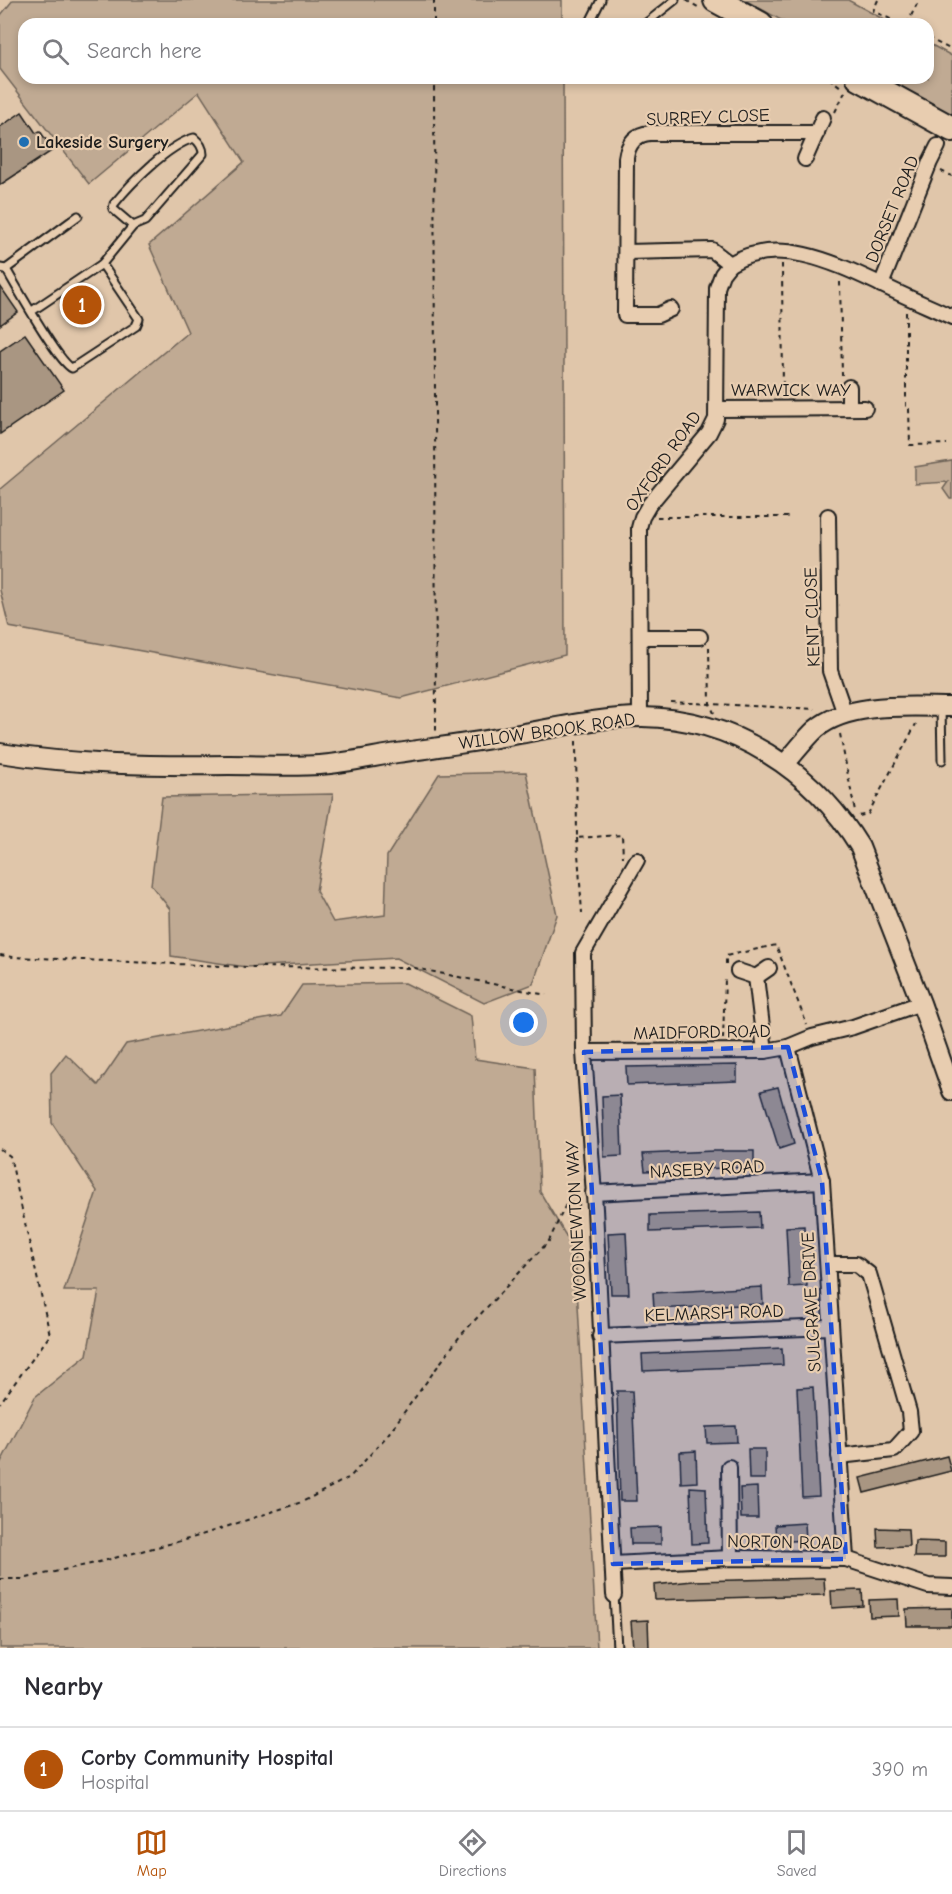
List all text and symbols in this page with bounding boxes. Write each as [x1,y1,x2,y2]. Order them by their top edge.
search box [18,18,934,84]
icon: search [39,35,72,68]
text: Search here [87,38,202,64]
street label: SURREY CLOSE [646,105,770,130]
place label: Lakeside Surgery [36,132,169,153]
marker: Lakeside Surgery [17,135,31,149]
street label: DORSET ROAD [861,152,924,266]
pin: 1 [62,282,101,328]
street label: WARWICK WAY [731,380,851,401]
street label: OXFORD ROAD [621,407,706,515]
street label: KENT CLOSE [800,566,825,667]
street label: WILLOW BROOK ROAD [457,709,637,754]
your location [509,1008,538,1037]
street label: MAIDFORD ROAD [633,1021,771,1044]
street label: WOODNEWTON WAY [562,1140,591,1302]
street label: NASEBY ROAD [649,1156,765,1183]
street label: SULGRAVE DRIVE [797,1231,826,1373]
street label: KELMARSH ROAD [644,1301,784,1326]
street label: NORTON ROAD [727,1531,843,1554]
text: Nearby [24,1672,103,1702]
text: Corby Community Hospital [81,1745,333,1771]
text: 1 [40,1758,47,1781]
text: 390 m [872,1758,928,1781]
text: Hospital [81,1771,149,1794]
tab: Map [135,1826,168,1880]
tab: Directions [439,1826,506,1880]
tab: Saved [777,1826,817,1880]

